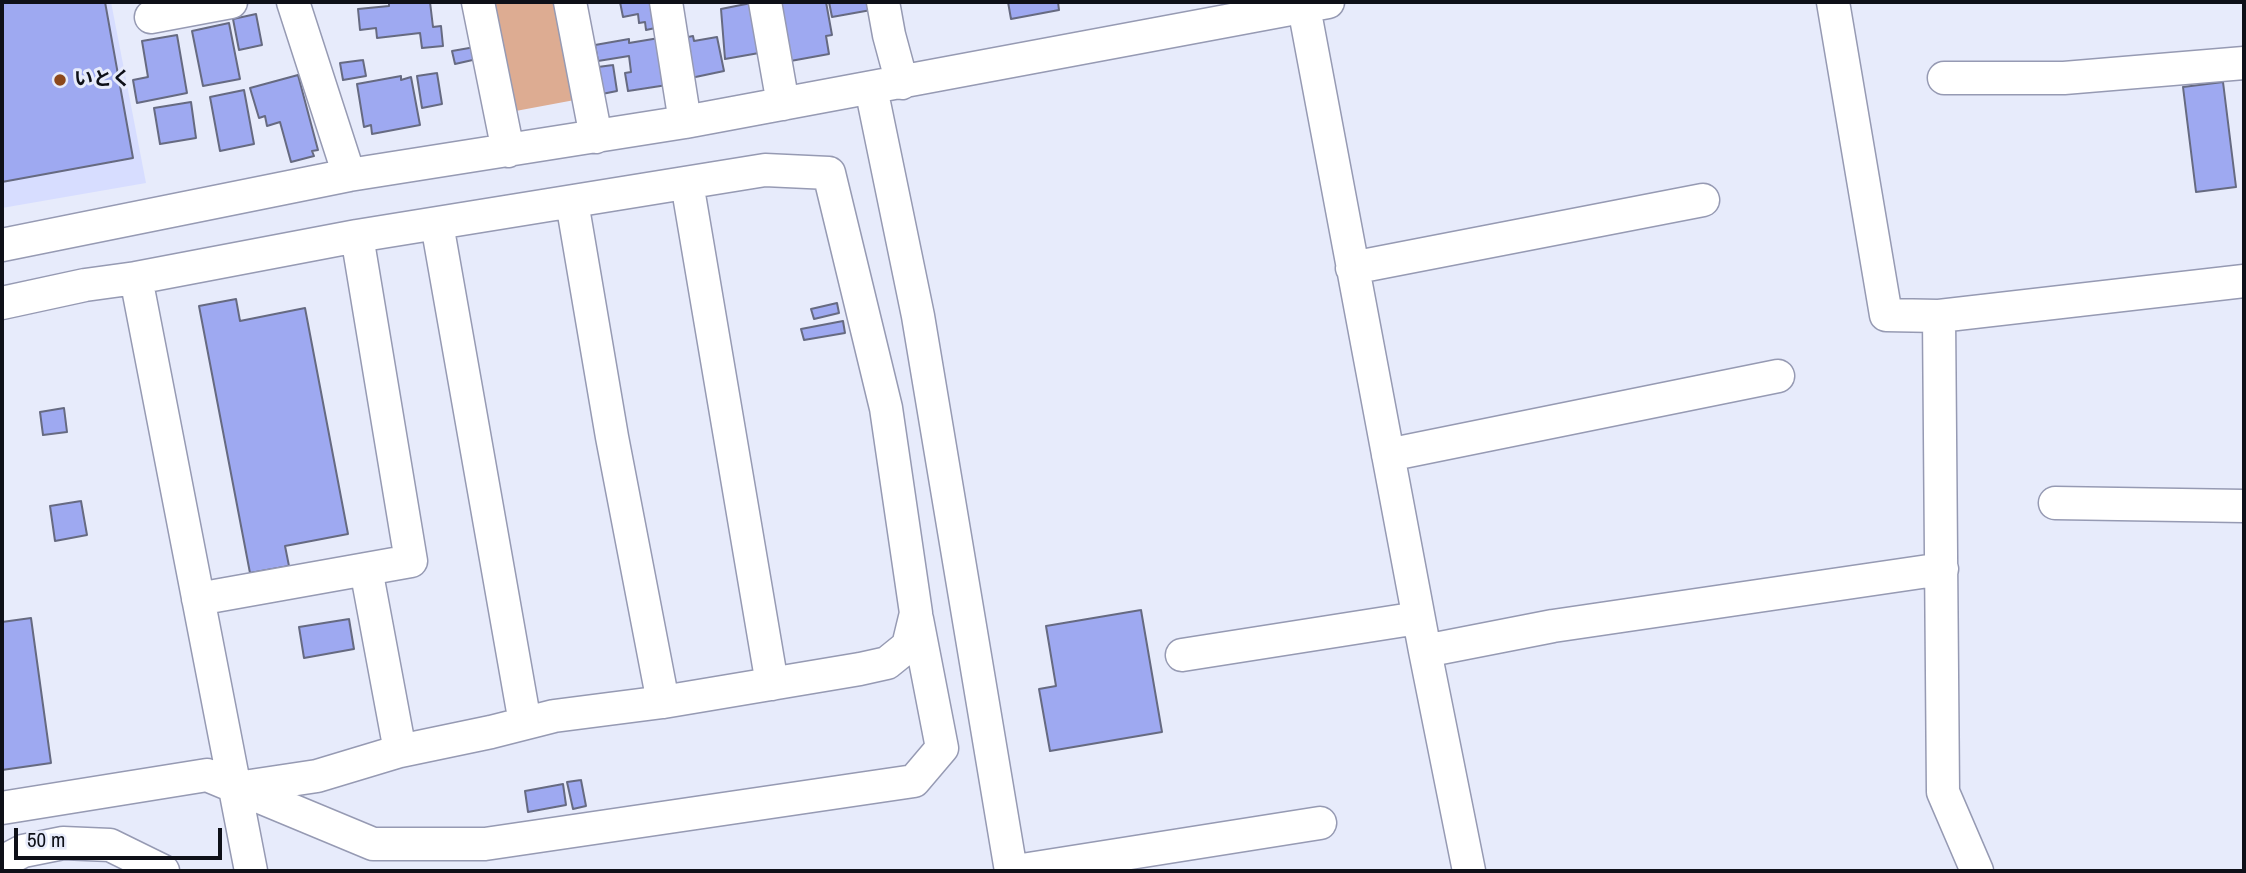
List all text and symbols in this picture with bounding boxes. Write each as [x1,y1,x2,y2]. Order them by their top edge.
place label: いとく [74,69,131,91]
marker: いとく [52,72,68,88]
scale bar [18,814,226,858]
text: 50 m [27,825,65,854]

